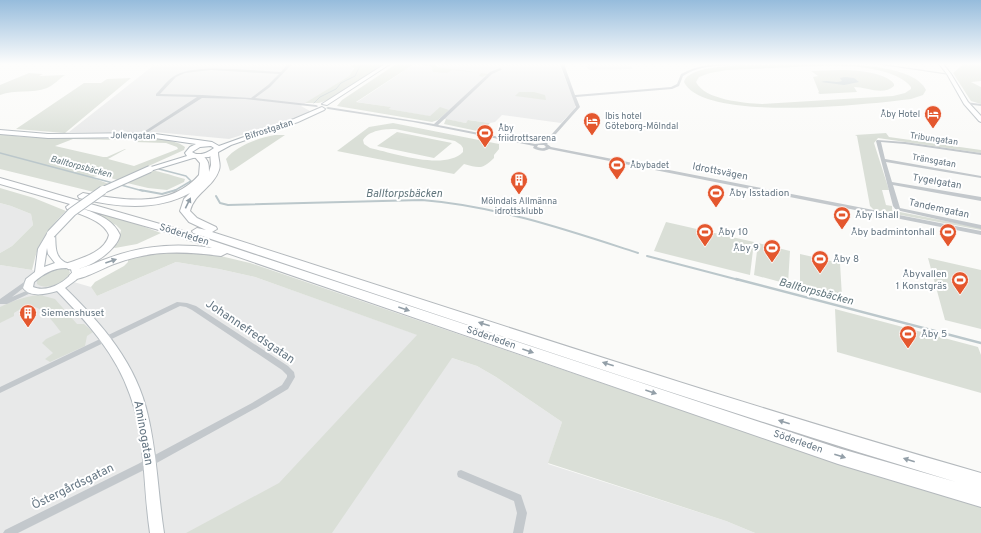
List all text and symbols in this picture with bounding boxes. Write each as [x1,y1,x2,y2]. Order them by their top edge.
hotel icon: Åby Hotel [923,104,943,129]
place label: Åby Hotel [880,109,920,120]
hotel icon: Ibis hotel Göteborg-Mölndal [582,111,602,136]
place label: Ibis hotel Göteborg-Mölndal [605,111,678,132]
street label: Bifrostgatan [244,117,294,143]
sports icon: Åby friidrottsarena [475,123,495,148]
place label: Åby friidrottsarena [498,123,556,144]
street label: Jolengatan [110,130,156,142]
street label: Tribungatan [909,130,959,148]
street label: Tränsgatan [911,152,957,170]
water label: Balltorpsbäcken [49,154,113,180]
sports icon: Åbybadet [607,155,627,180]
place label: Åbybadet [630,160,669,171]
street label: Idrottsvägen [691,160,749,184]
building icon: Mölndals Allmänna idrottsklubb [509,170,529,195]
street label: Tygelgatan [911,171,963,193]
sports icon: Åby Isstadion [706,183,726,208]
water label: Balltorpsbäcken [366,187,442,201]
place label: Åby Isstadion [729,187,789,200]
place label: Mölndals Allmänna idrottsklubb [481,196,557,217]
street label: Tandemgatan [908,196,970,222]
one-way arrow [185,198,191,209]
sports icon: Åby Ishall [832,205,852,230]
place label: Åby Ishall [855,209,899,222]
street label: Söderleden [157,221,211,249]
sports icon: Åby 10 [695,222,715,247]
sports icon: Åby badmintonhall [938,222,958,247]
place label: Åby 10 [718,226,748,239]
place label: Åby badmintonhall [851,226,935,239]
sports icon: Åby 9 [762,238,782,263]
place label: Åby 9 [733,242,759,255]
sports icon: Åby 8 [810,249,830,274]
place label: Åby 8 [833,253,859,266]
one-way arrow [105,257,117,263]
place label: Åbyvallen 1 Konstgräs [896,268,947,293]
sports icon: Åbyvallen 1 Konstgräs [950,270,970,295]
water label: Balltorpsbäcken [777,275,855,309]
street label: Johannefredsgatan [202,296,298,368]
building icon: Siemenshuset [18,303,38,328]
one-way arrow [399,306,411,312]
place label: Siemenshuset [41,307,105,320]
one-way arrow [478,321,490,327]
street label: Söderleden [464,323,518,353]
sports icon: Åby 5 [898,324,918,349]
place label: Åby 5 [921,328,947,341]
one-way arrow [522,348,534,354]
one-way arrow [601,361,613,367]
one-way arrow [645,389,657,395]
street label: Aminogatan [129,399,157,467]
one-way arrow [778,419,790,425]
street label: Söderleden [771,427,825,457]
one-way arrow [835,453,847,459]
one-way arrow [902,457,914,463]
street label: Östergårdsgatan [29,460,117,514]

